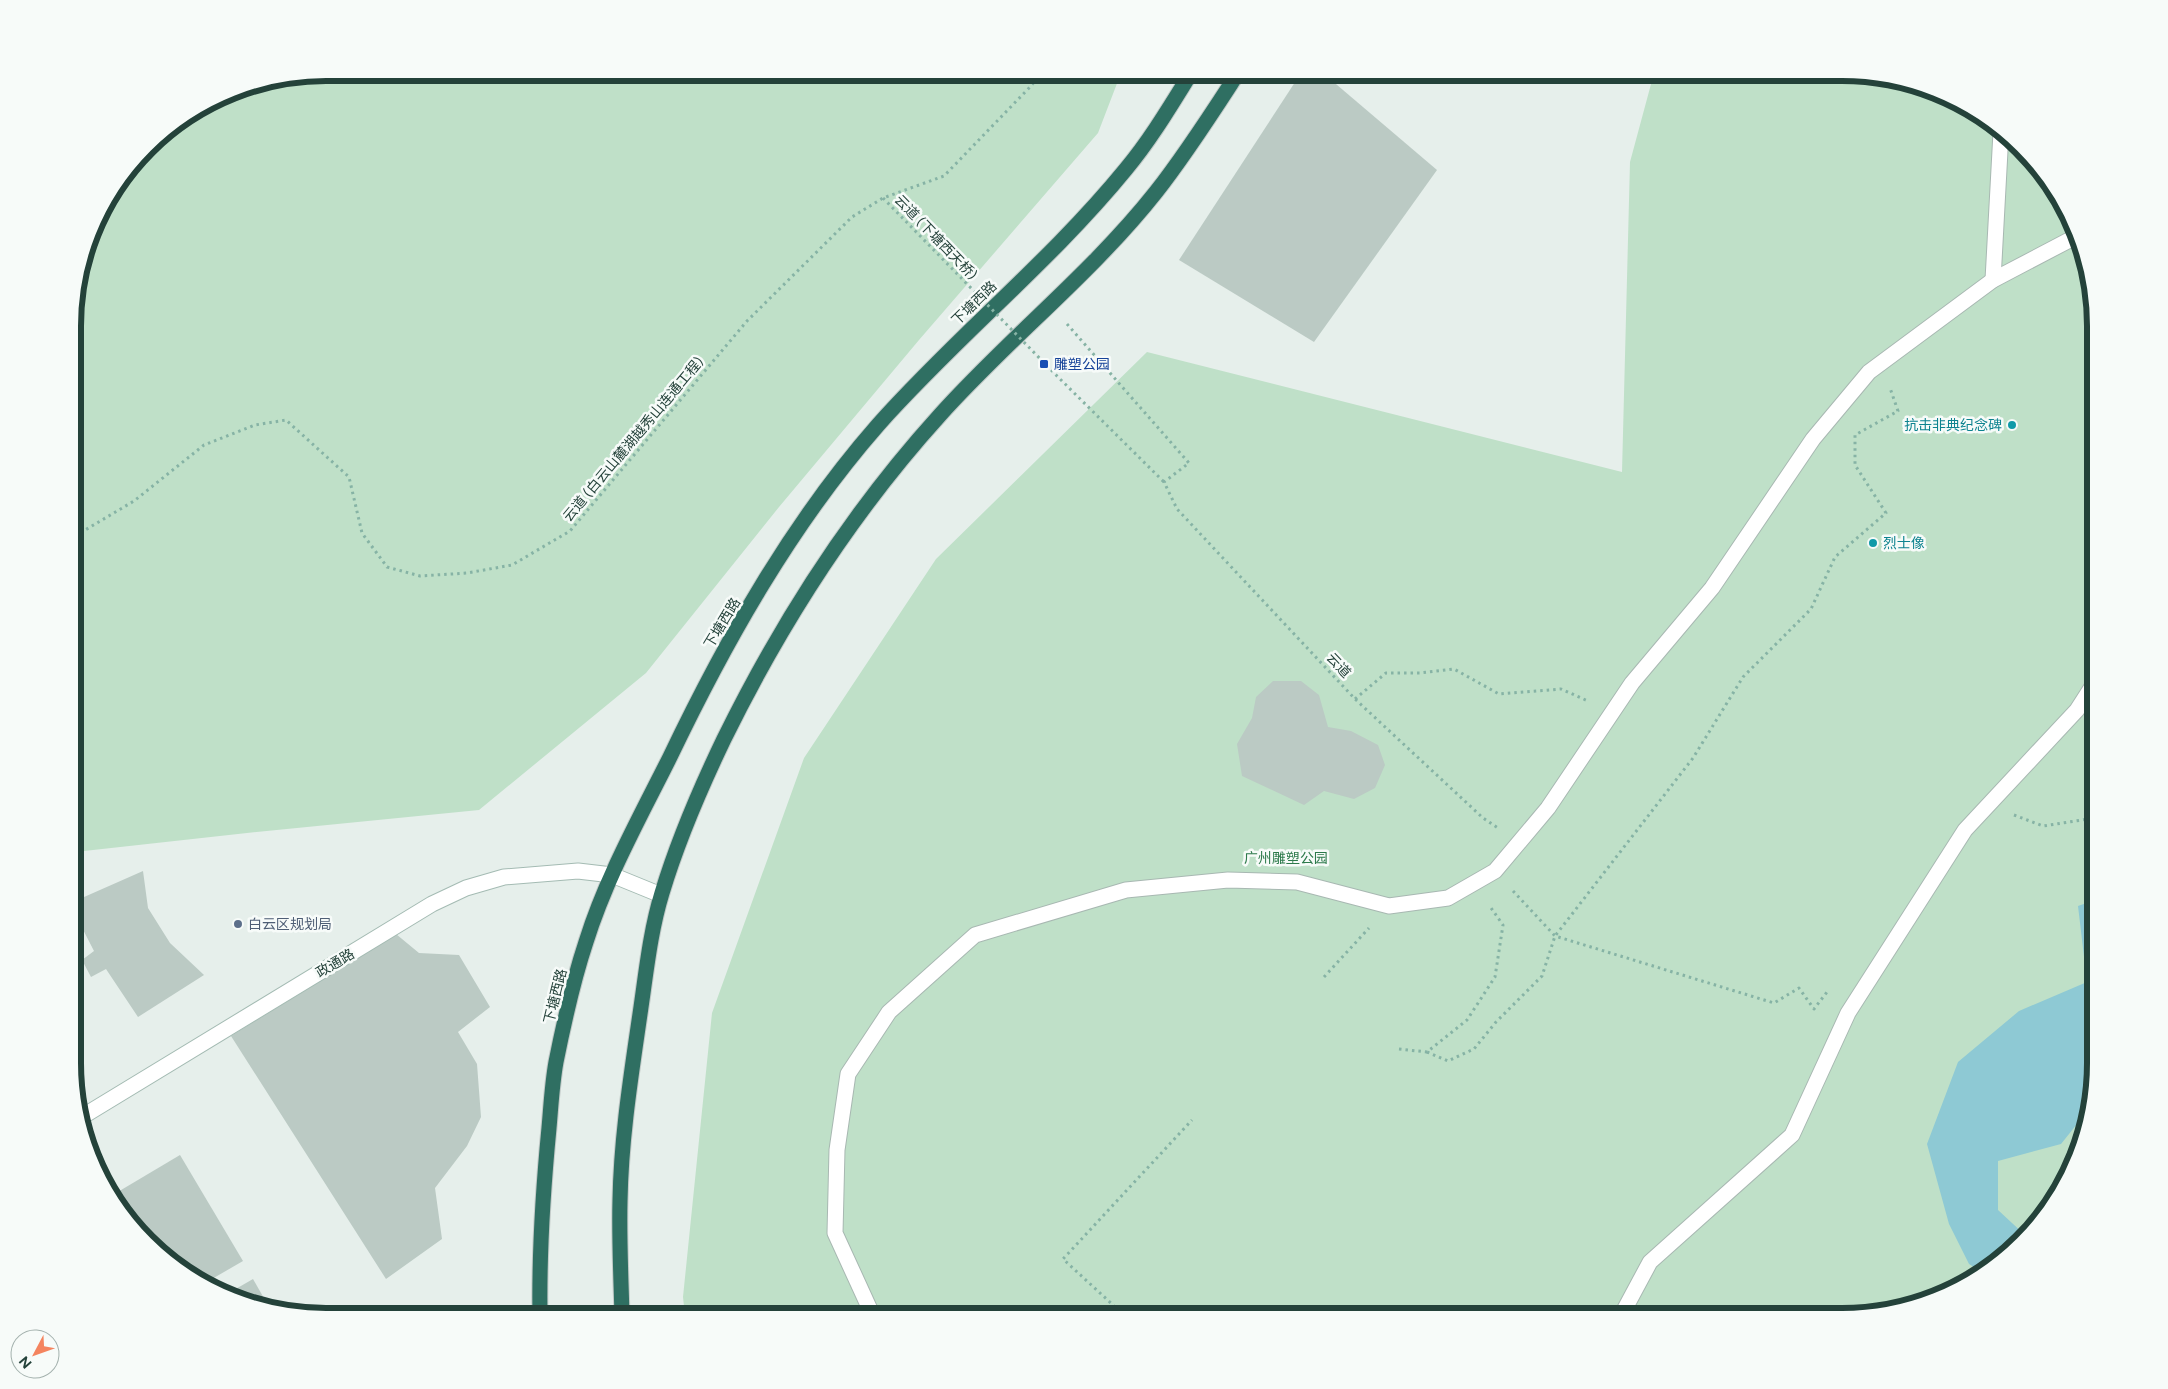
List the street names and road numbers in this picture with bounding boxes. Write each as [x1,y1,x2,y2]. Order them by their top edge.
street label: 云道 (下塘西天桥) [891,191,980,283]
street label: 下塘西路 [948,278,1000,329]
street label: 云道 (白云山麓湖越秀山连通工程) [560,354,707,525]
street label: 下塘西路 [701,595,744,652]
street label: 云道 [1323,649,1354,681]
street label: 政通路 [313,945,358,982]
street label: 下塘西路 [540,967,571,1025]

